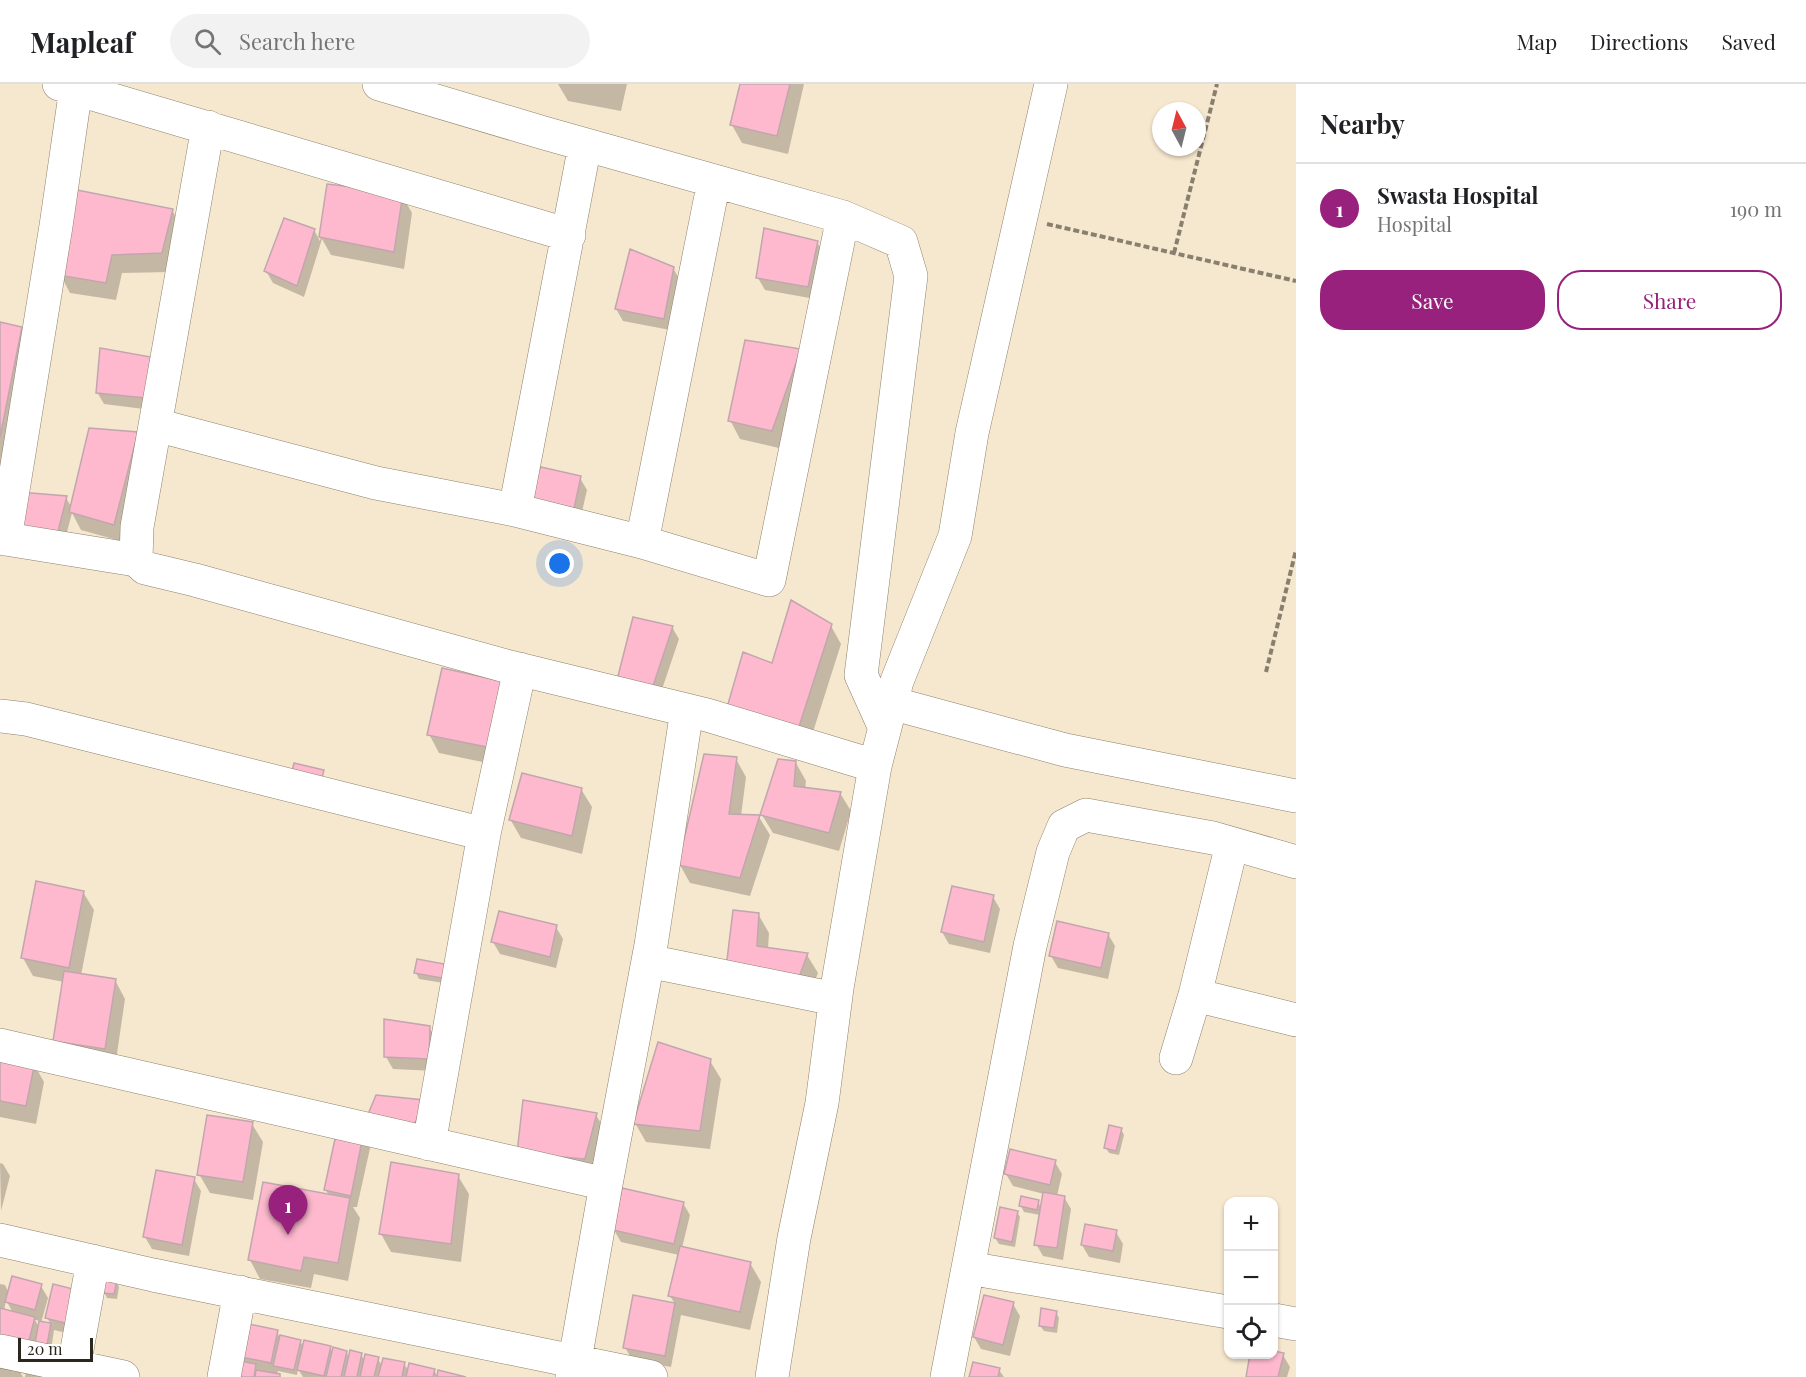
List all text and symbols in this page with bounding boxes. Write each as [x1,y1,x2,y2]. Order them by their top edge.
search box [170,14,590,68]
text: Mapleaf [30,23,134,60]
icon: search [191,25,224,58]
text: Search here [239,26,355,56]
text: Map [1516,27,1557,55]
text: Directions [1590,27,1688,55]
text: Saved [1721,27,1776,55]
north arrow [1152,102,1206,156]
text: Nearby [1320,106,1405,141]
text: Swasta Hospital [1377,180,1538,210]
text: 1 [1336,195,1343,222]
text: 190 m [1730,195,1782,222]
text: Hospital [1377,210,1452,237]
button: Save [1320,270,1545,330]
button: Share [1557,270,1782,330]
your location [545,549,574,578]
pin: 1 [268,1186,308,1235]
map controls [1224,1197,1278,1359]
button: + [1224,1197,1278,1251]
button: − [1224,1251,1278,1305]
button: locate [1224,1305,1278,1359]
scale bar [18,1335,93,1362]
text: 20 m [27,1338,62,1359]

